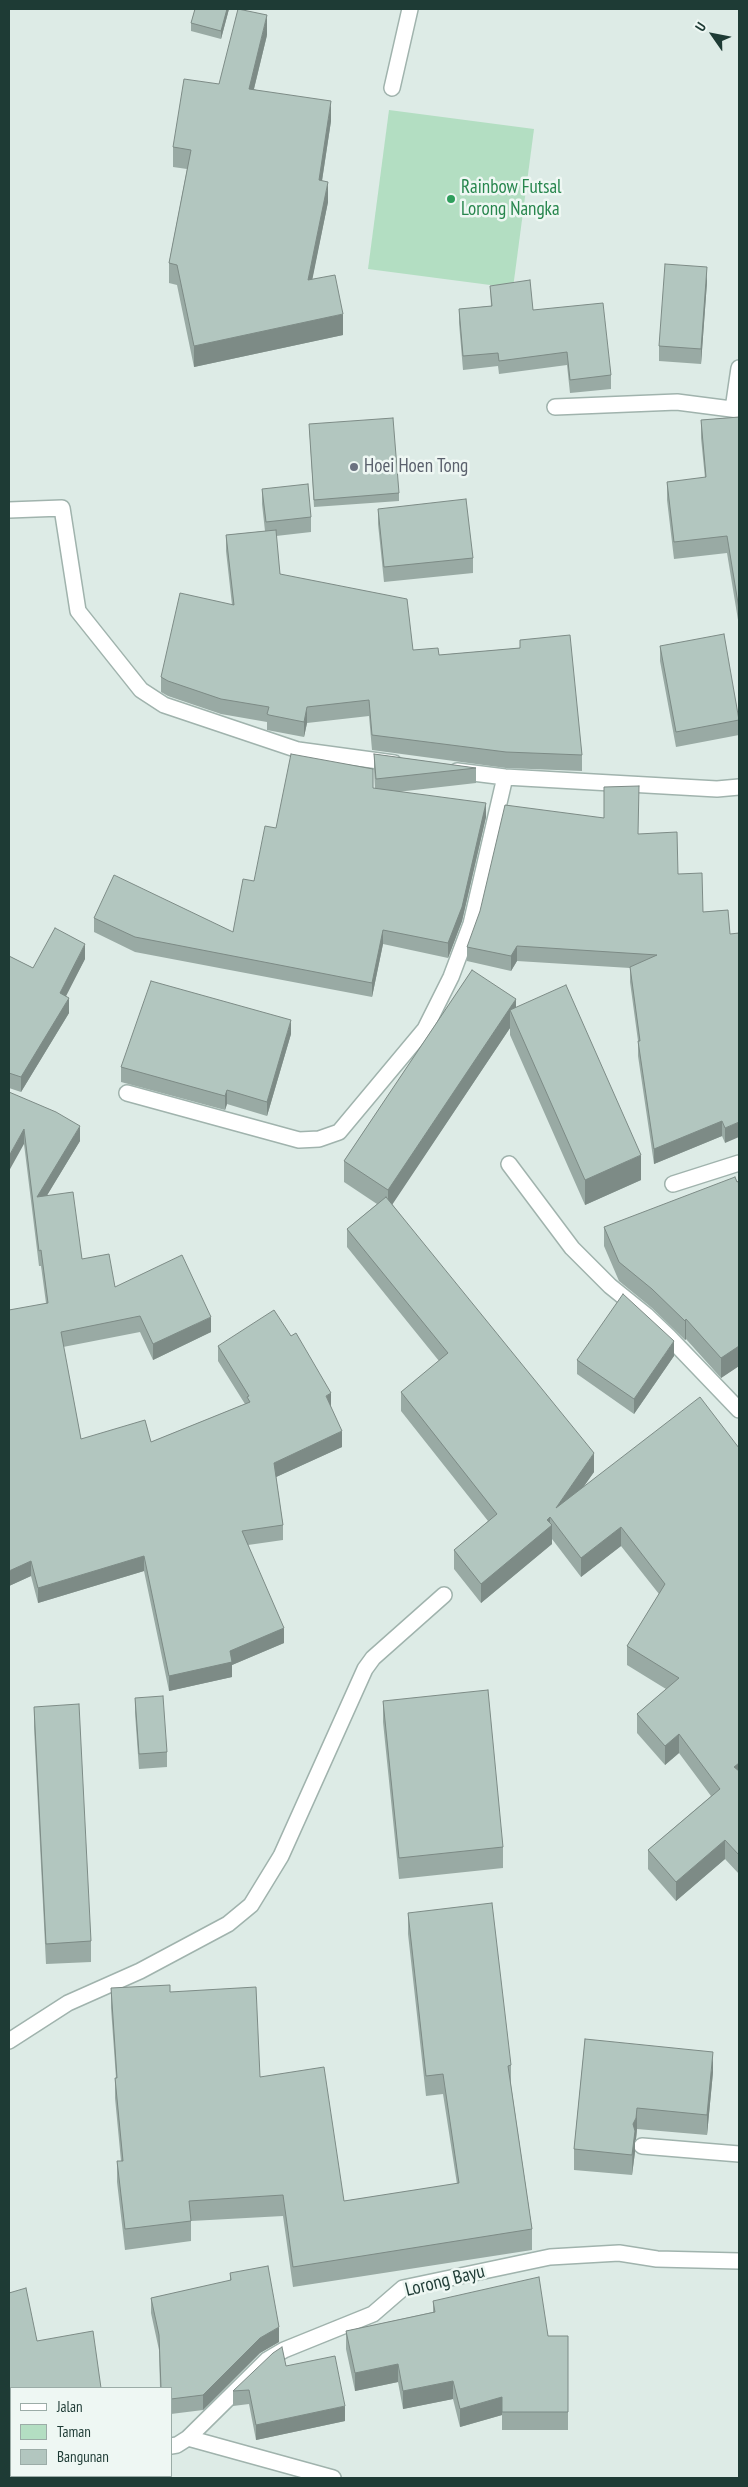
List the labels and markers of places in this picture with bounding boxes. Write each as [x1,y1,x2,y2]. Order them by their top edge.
place label: Rainbow Futsal Lorong Nangka [461,177,561,221]
marker: Rainbow Futsal Lorong Nangka [445,193,457,205]
place label: Hoei Hoen Tong [364,456,468,478]
marker: Hoei Hoen Tong [348,461,360,473]

